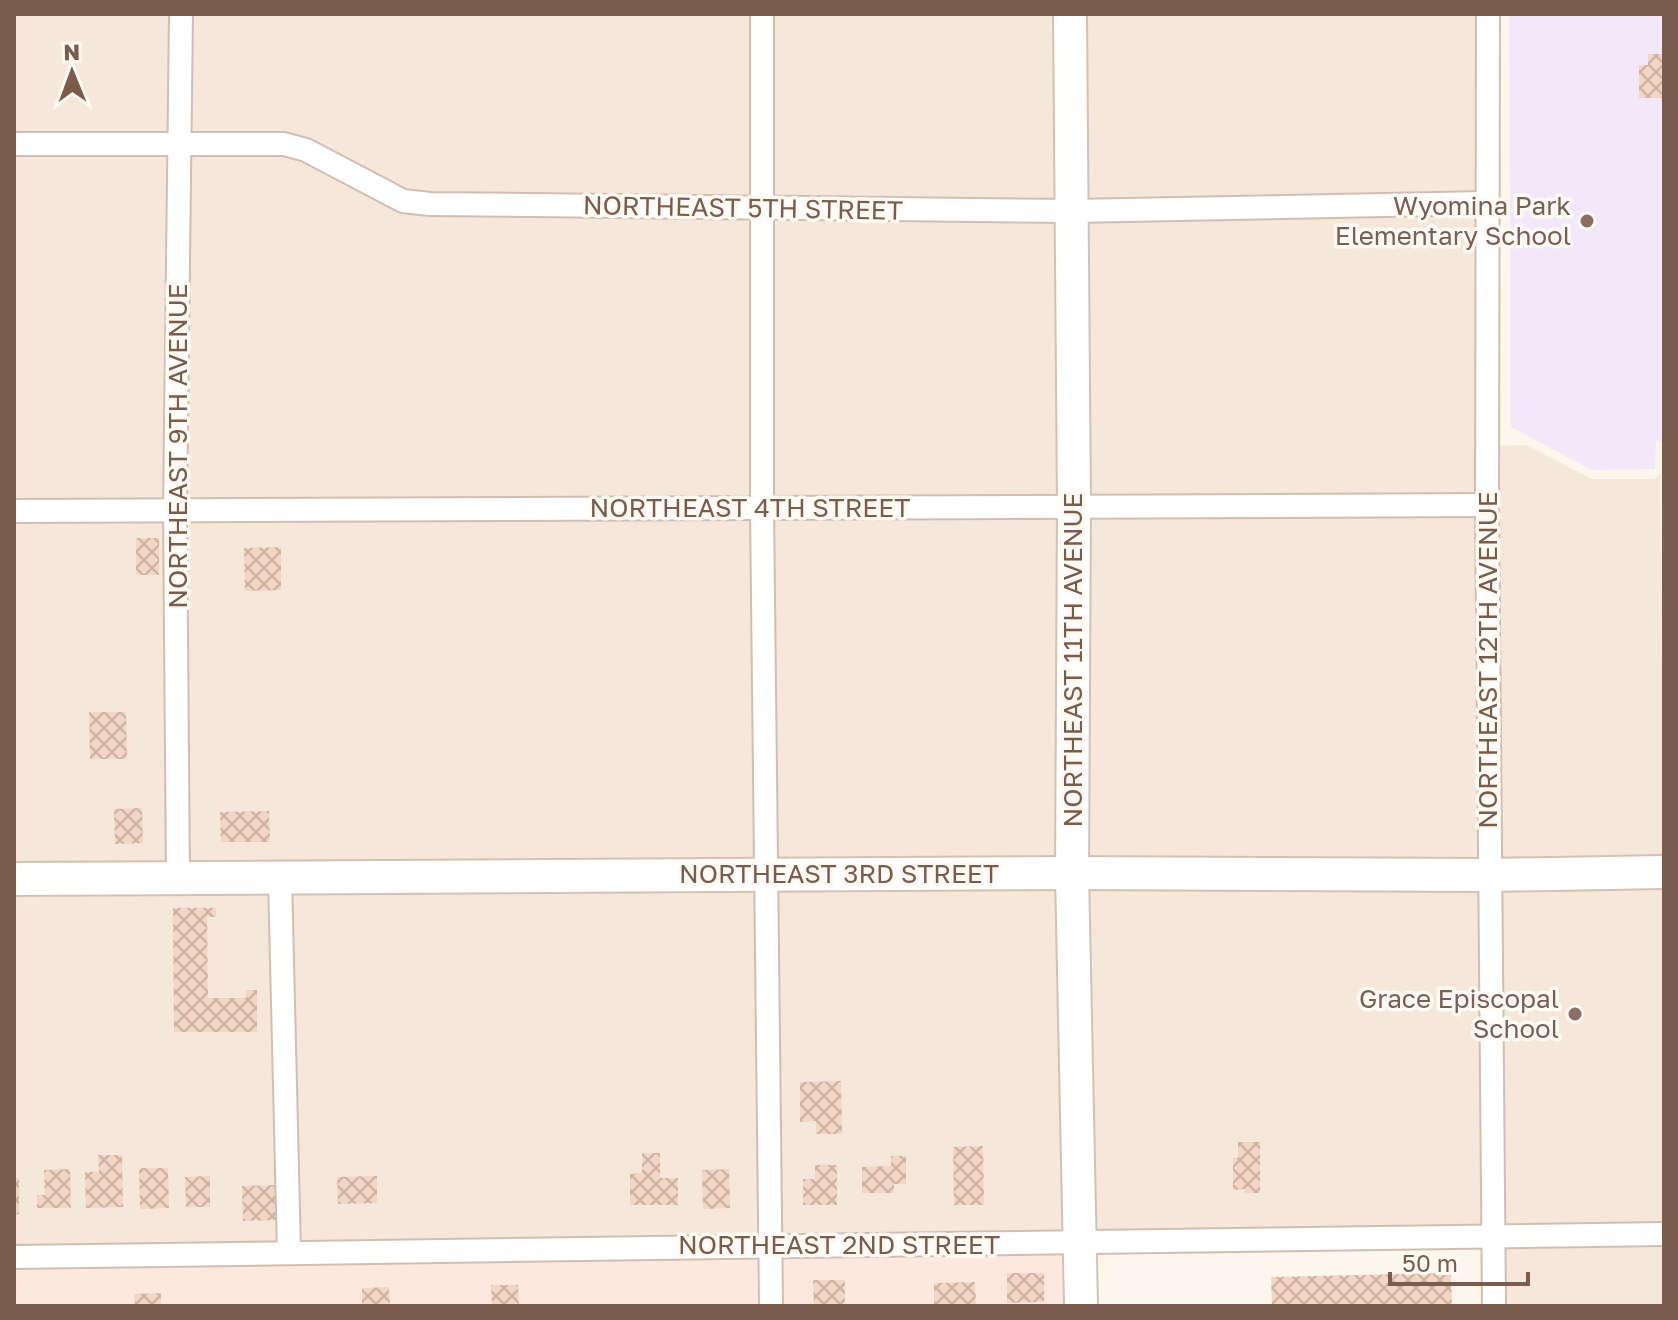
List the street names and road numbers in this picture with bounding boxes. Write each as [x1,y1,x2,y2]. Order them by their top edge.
street label: NORTHEAST 5TH STREET [583,189,903,226]
street label: NORTHEAST 9TH AVENUE [162,283,193,609]
street label: NORTHEAST 12TH AVENUE [1472,491,1503,829]
street label: NORTHEAST 4TH STREET [590,492,910,523]
street label: NORTHEAST 11TH AVENUE [1057,493,1088,827]
street label: NORTHEAST 3RD STREET [679,858,999,889]
street label: NORTHEAST 2ND STREET [678,1229,1000,1260]

